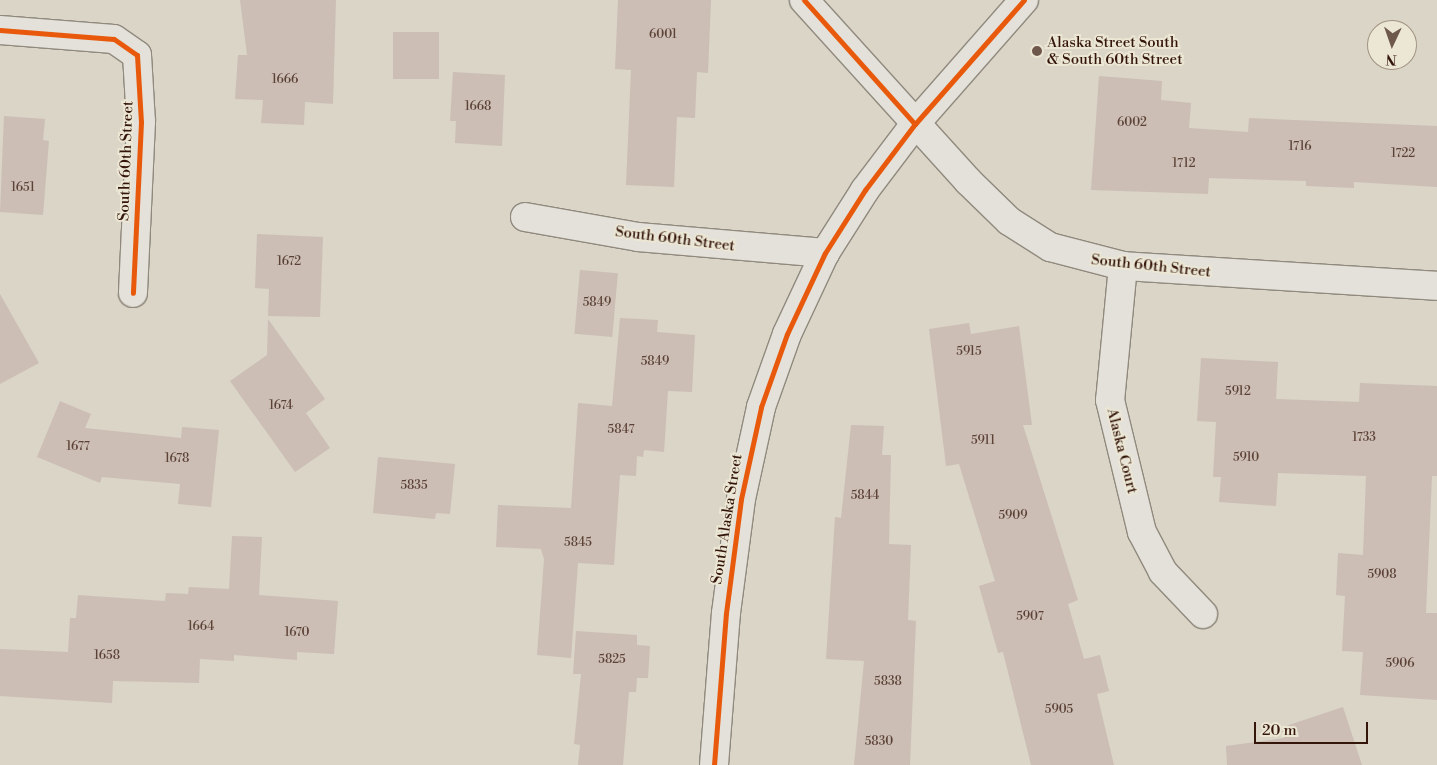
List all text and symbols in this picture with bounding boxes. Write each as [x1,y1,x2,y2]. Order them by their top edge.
north arrow [1367,20,1417,70]
house number: 6001 [649,28,677,42]
place label: Alaska Street South & South 60th Street [1047,33,1182,68]
marker: Alaska Street South & South 60th Street [1031,45,1043,57]
text: N [1385,50,1397,68]
house number: 1666 [272,73,298,87]
house number: 1668 [465,100,491,114]
street label: South 60th Street [115,101,137,221]
house number: 6002 [1117,116,1147,130]
house number: 1716 [1288,140,1312,154]
house number: 1722 [1391,147,1415,161]
house number: 1712 [1172,157,1196,171]
house number: 1651 [11,181,35,195]
street label: South 60th Street [614,223,736,255]
street label: South 60th Street [1090,251,1212,281]
house number: 1672 [277,255,301,269]
house number: 5849 [583,296,611,310]
house number: 5915 [956,345,982,359]
house number: 5849 [641,355,669,369]
house number: 5912 [1225,385,1251,399]
house number: 1674 [269,399,293,413]
street label: Alaska Court [1103,406,1141,496]
house number: 5847 [608,423,634,437]
house number: 1733 [1352,431,1376,445]
house number: 5911 [971,434,995,448]
house number: 1677 [66,440,90,454]
house number: 5910 [1233,451,1259,465]
house number: 1678 [165,452,189,466]
street label: South Alaska Street [708,453,746,585]
house number: 5835 [400,479,428,493]
house number: 5844 [851,489,879,503]
house number: 5909 [998,509,1028,523]
house number: 5845 [564,536,592,550]
house number: 5908 [1367,568,1397,582]
house number: 5907 [1016,610,1044,624]
house number: 1664 [188,620,214,634]
house number: 1670 [284,626,310,640]
house number: 1658 [94,649,120,663]
house number: 5825 [598,653,626,667]
house number: 5906 [1385,657,1415,671]
house number: 5838 [874,675,902,689]
house number: 5905 [1045,703,1073,717]
scale bar [1257,712,1371,744]
text: 20 m [1262,721,1297,740]
house number: 5830 [865,735,893,749]

